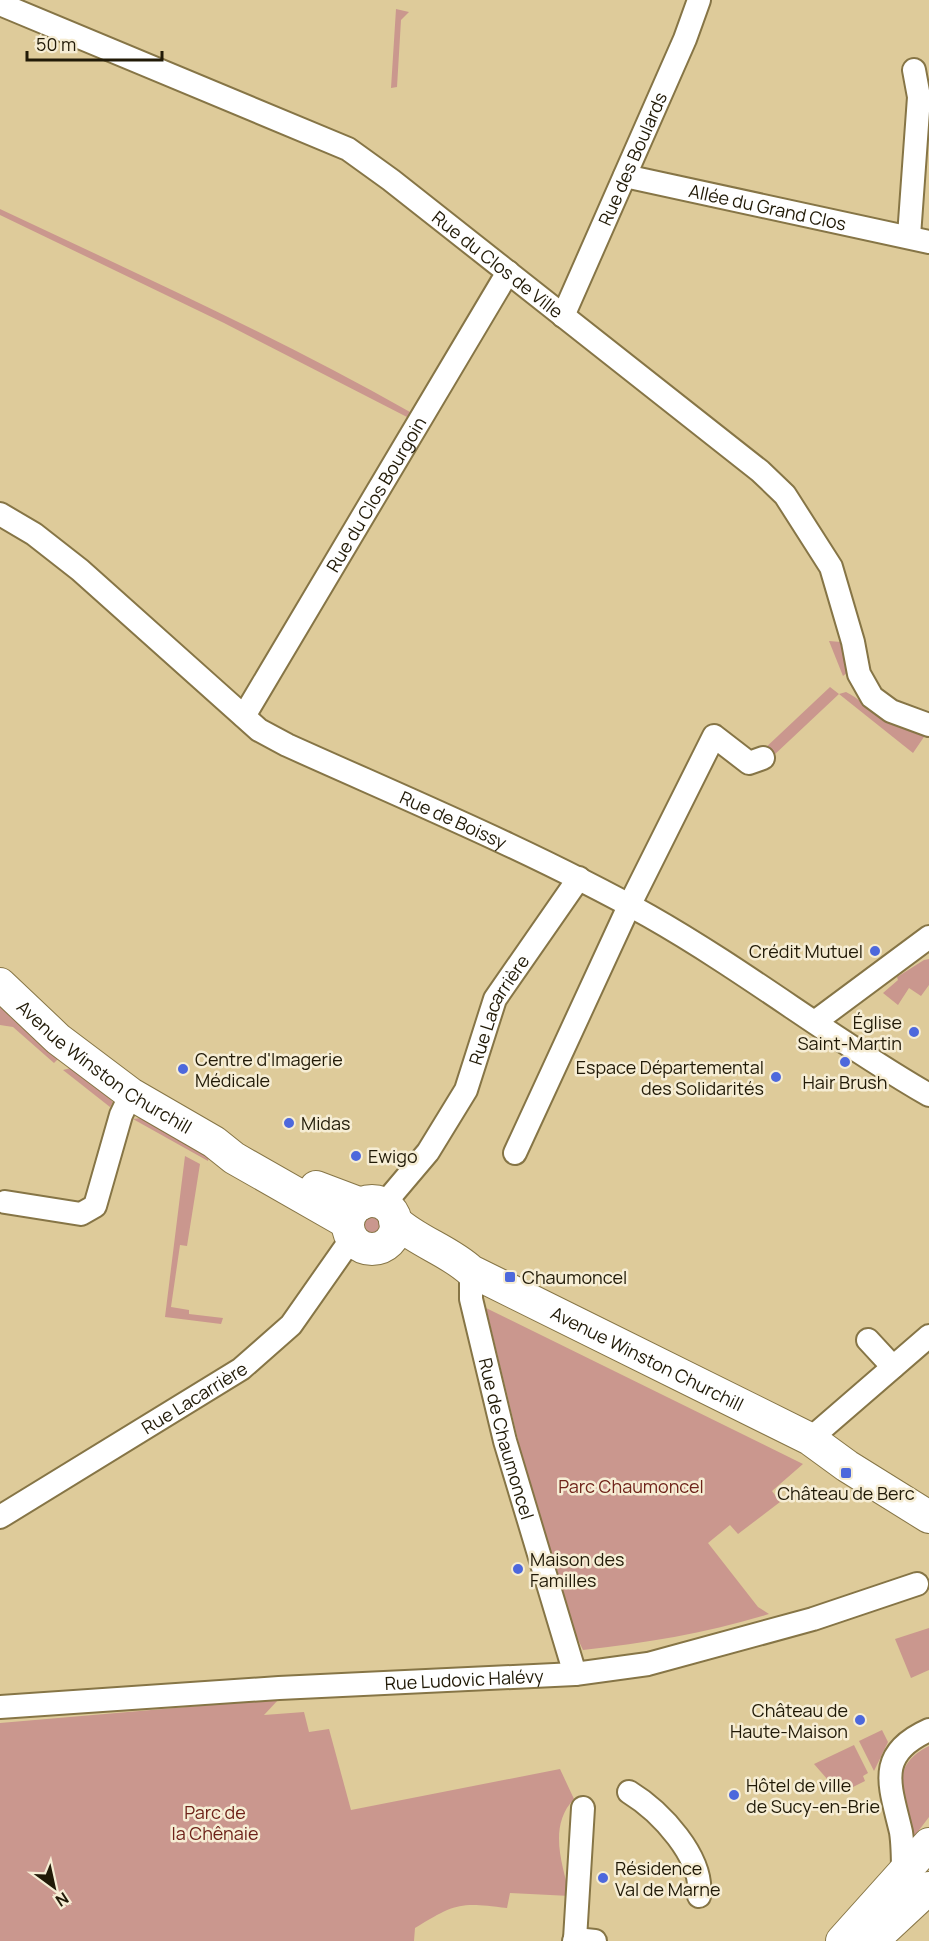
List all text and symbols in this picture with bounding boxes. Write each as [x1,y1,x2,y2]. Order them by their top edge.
scale bar [27,24,162,62]
text: 50 m [36,32,76,56]
street label: Rue des Boulards [592,88,672,229]
street label: Allée du Grand Clos [687,178,849,236]
street label: Rue du Clos de Ville [427,205,568,323]
street label: Rue du Clos Bourgoin [320,412,431,576]
street label: Rue de Boissy [396,785,511,854]
place label: Crédit Mutuel [749,939,863,963]
marker: Crédit Mutuel [868,944,882,958]
street label: Rue Lacarrière [463,950,534,1068]
street label: Avenue Winston Churchill [12,995,196,1139]
place label: Église Saint-Martin [798,1010,902,1055]
marker: Église Saint-Martin [907,1025,921,1039]
place label: Centre d'Imagerie Médicale [195,1047,343,1092]
place label: Espace Départemental des Solidarités [576,1055,764,1100]
marker: Hair Brush [838,1055,852,1069]
marker: Centre d'Imagerie Médicale [176,1062,190,1076]
marker: Espace Départemental des Solidarités [769,1070,783,1084]
place label: Hair Brush [803,1070,887,1094]
place label: Midas [301,1111,350,1135]
marker: Midas [282,1116,296,1130]
place label: Ewigo [368,1144,418,1168]
marker: Ewigo [349,1149,363,1163]
place label: Chaumoncel [522,1265,627,1289]
marker: Chaumoncel [503,1270,517,1284]
street label: Avenue Winston Churchill [547,1301,748,1416]
street label: Rue de Chaumoncel [474,1355,540,1522]
street label: Rue Lacarrière [137,1356,252,1439]
marker: Château de Berc [839,1466,853,1480]
park label: Parc Chaumoncel [558,1474,704,1498]
place label: Château de Berc [777,1481,915,1505]
place label: Maison des Familles [530,1547,624,1592]
marker: Maison des Familles [511,1562,525,1576]
street label: Rue Ludovic Halévy [384,1663,545,1695]
place label: Château de Haute-Maison [730,1698,848,1743]
marker: Château de Haute-Maison [853,1713,867,1727]
place label: Hôtel de ville de Sucy-en-Brie [746,1773,880,1818]
marker: Hôtel de ville de Sucy-en-Brie [727,1788,741,1802]
park label: Parc de la Chênaie [171,1800,259,1845]
place label: Résidence Val de Marne [615,1856,720,1901]
north arrow [24,1857,84,1917]
marker: Résidence Val de Marne [596,1871,610,1885]
text: N [51,1887,73,1912]

